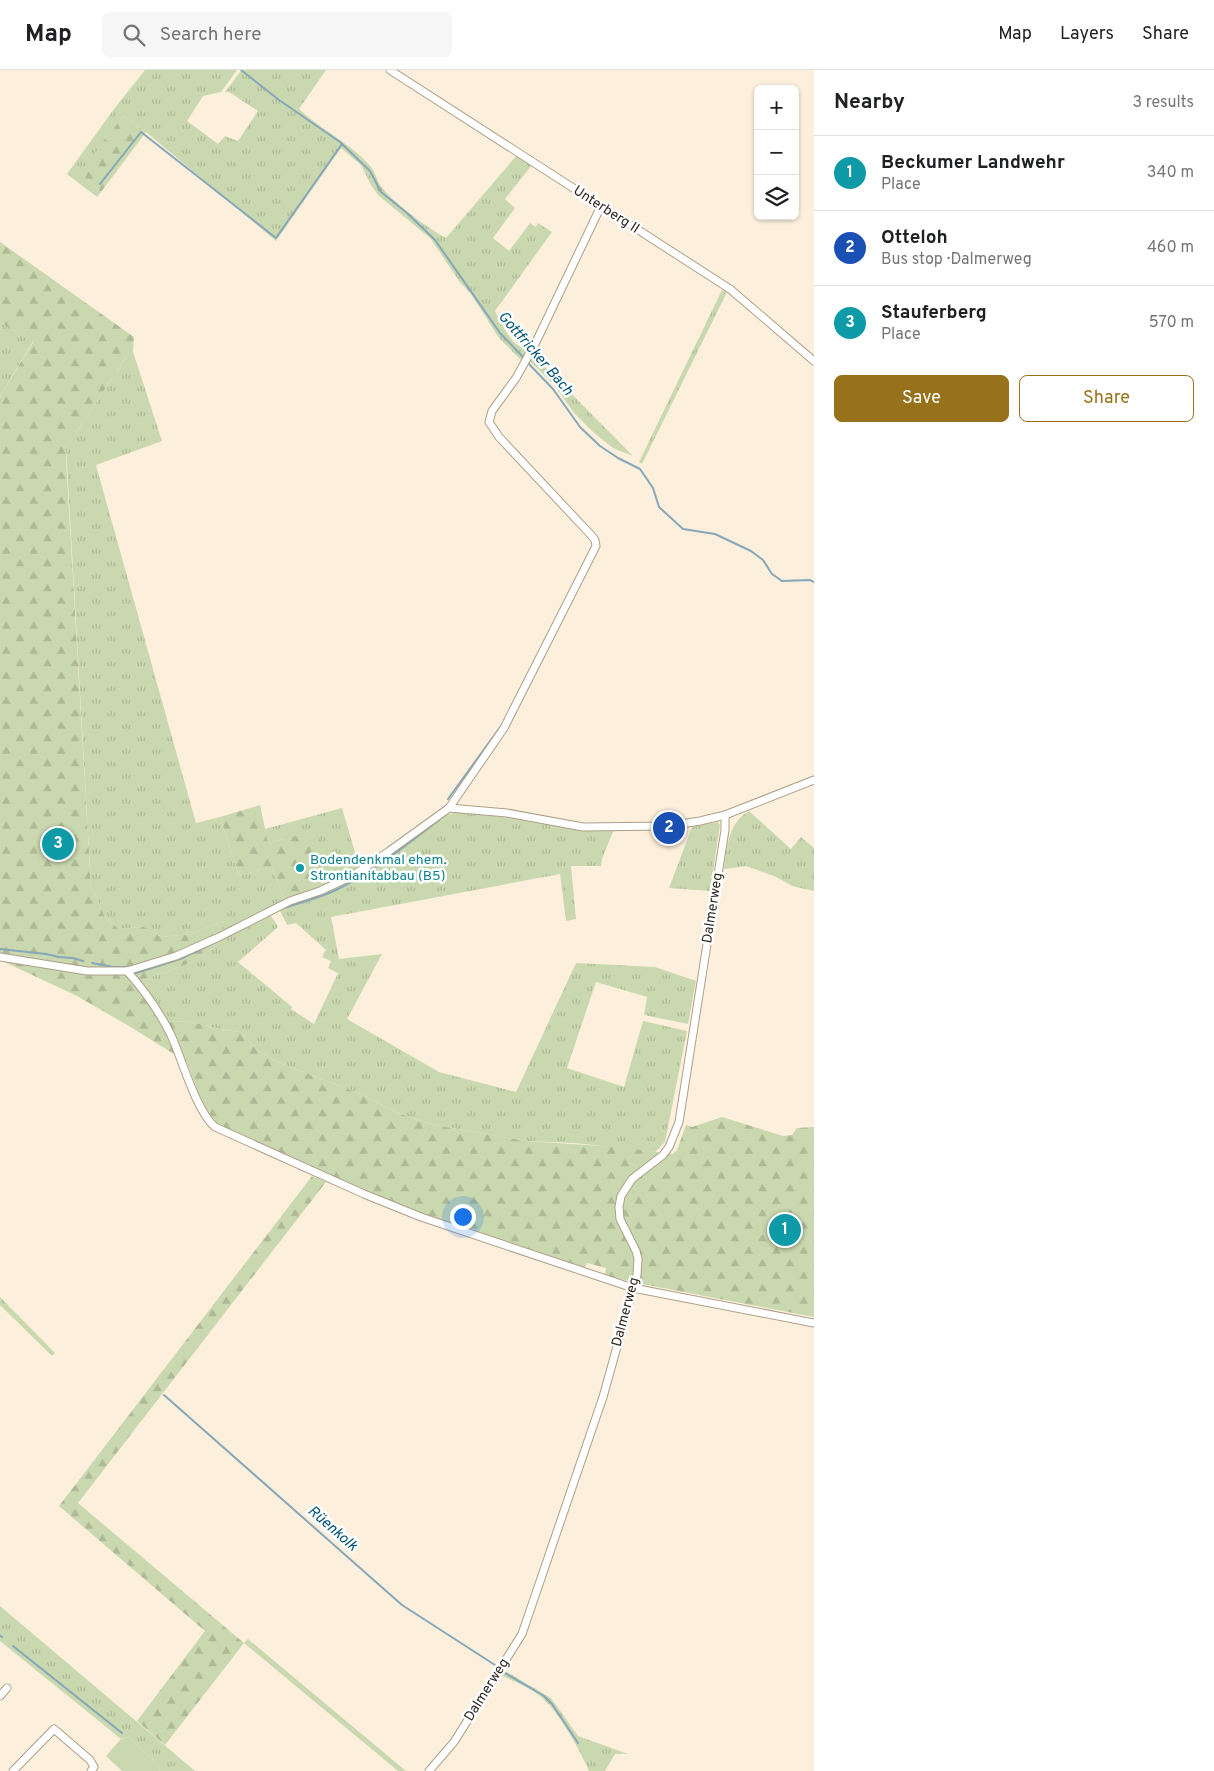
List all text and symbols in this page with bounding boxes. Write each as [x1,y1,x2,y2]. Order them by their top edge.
search box [102,12,452,57]
text: Map [25,20,72,50]
icon: search [120,21,148,49]
text: Search here [160,23,261,47]
text: Map [998,23,1032,46]
text: Layers [1060,23,1114,46]
text: Share [1142,23,1189,46]
map controls [754,85,799,220]
button: + [754,85,799,130]
text: Nearby [834,89,905,116]
text: 3 results [1132,93,1194,113]
button: − [754,130,799,175]
text: Beckumer Landwehr [881,151,1065,175]
text: 1 [847,163,853,183]
text: 340 m [1147,163,1194,183]
button: layers [754,175,799,220]
text: Place [881,175,921,195]
street label: Unterberg II [570,182,642,238]
text: Otteloh [881,226,948,250]
text: 2 [845,238,855,258]
text: 460 m [1147,238,1194,258]
text: Bus stop · Dalmerweg [881,250,1032,270]
text: Stauferberg [881,301,987,325]
water label: Gottfricker Bach [493,308,577,400]
text: 3 [845,313,855,333]
text: 570 m [1149,313,1194,333]
text: Place [881,325,921,345]
button: Save [834,375,1009,422]
button: Share [1019,375,1194,422]
pin: 2 [653,809,685,847]
pin: 3 [42,825,74,863]
place label: Bodendenkmal ehem. Strontianitabbau (B5) [310,852,447,885]
marker: Bodendenkmal ehem. Strontianitabbau (B5) [294,862,306,874]
street label: Dalmerweg [699,872,727,944]
your location [450,1204,476,1230]
pin: 1 [769,1211,801,1249]
street label: Dalmerweg [609,1275,643,1349]
water label: Rüenkolk [303,1502,361,1556]
street label: Dalmerweg [461,1655,513,1725]

